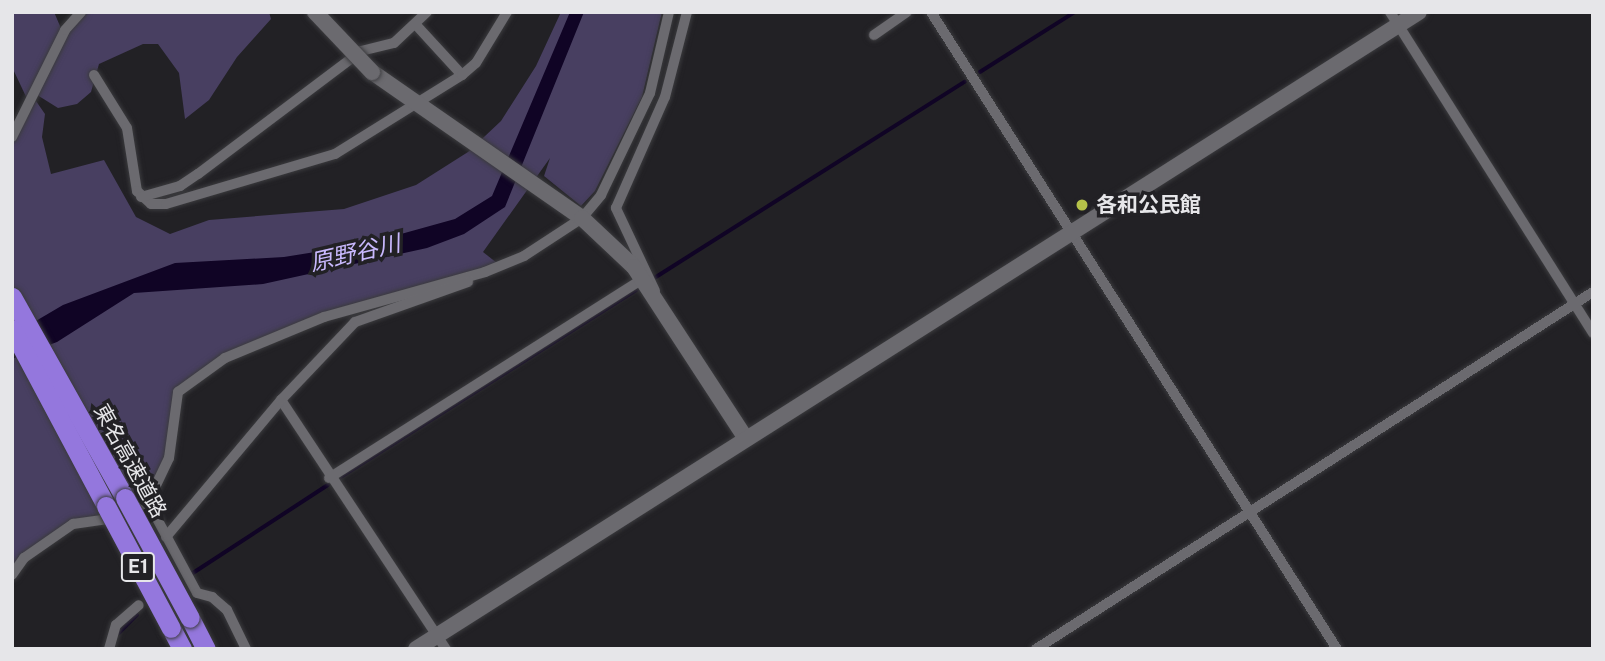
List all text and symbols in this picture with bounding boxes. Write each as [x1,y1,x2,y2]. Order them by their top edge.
place label: 各和公民館 [1096,192,1201,218]
marker: 各和公民館 [1074,197,1090,213]
water label: 原野谷川 [307,229,403,277]
street label: 東名高速道路 [88,400,172,522]
road number: E1 [120,552,156,582]

